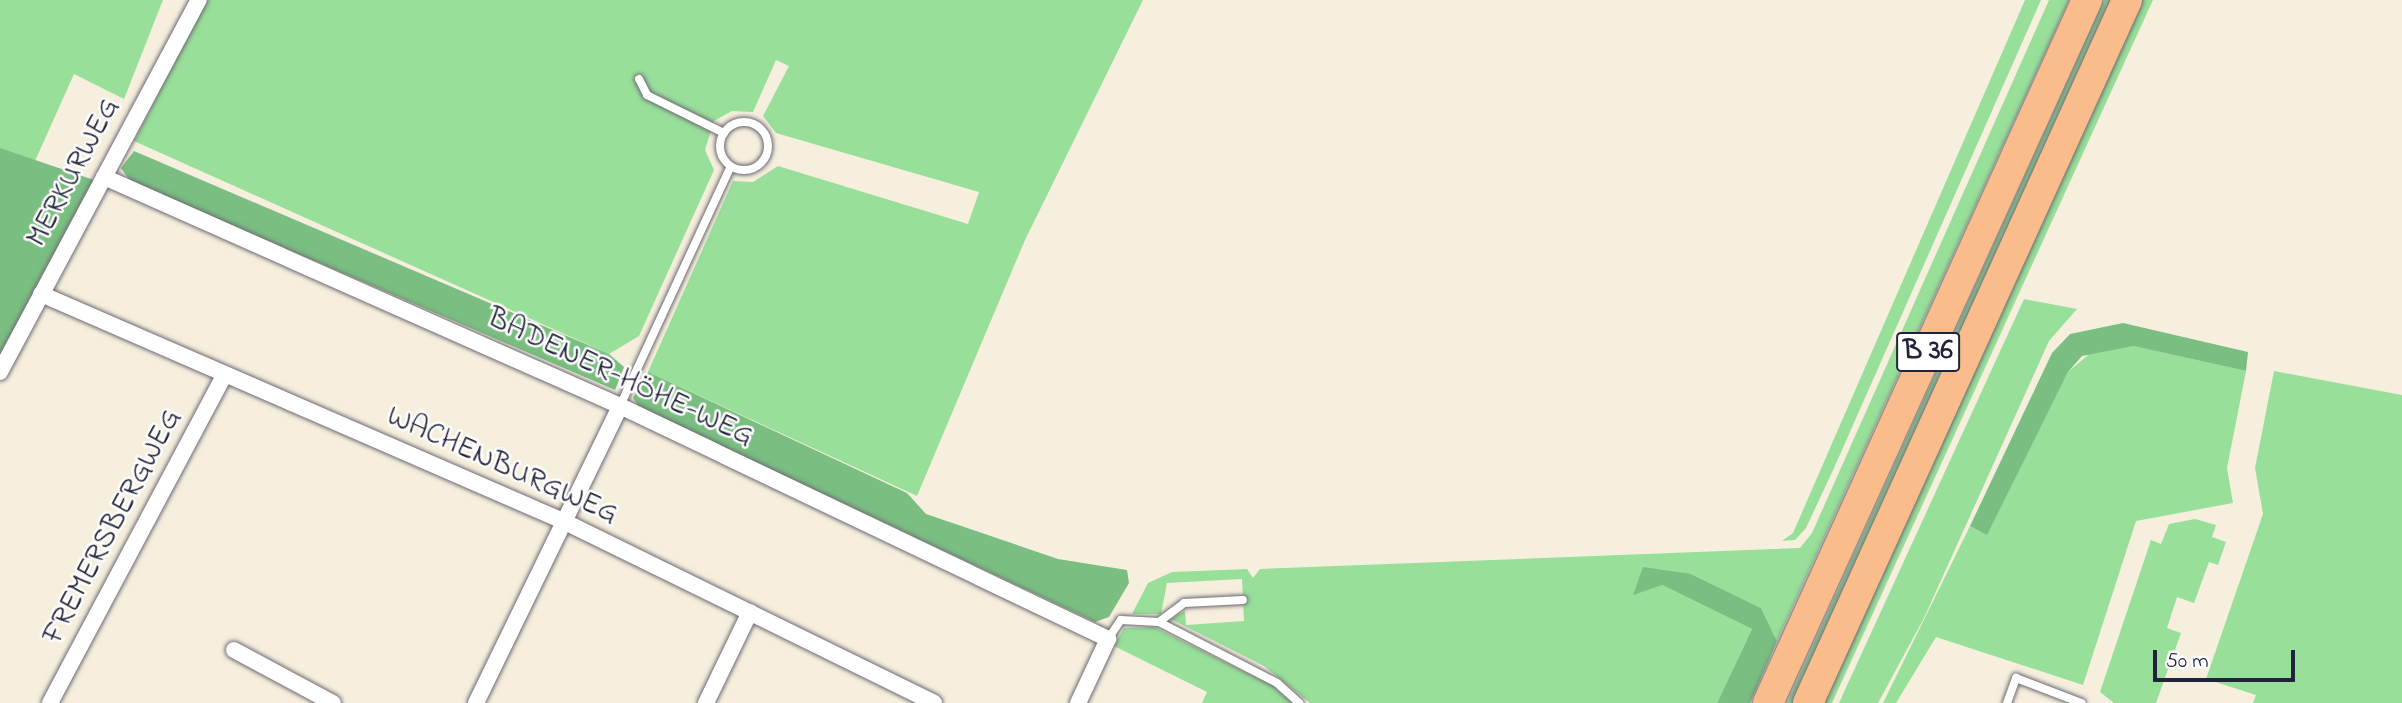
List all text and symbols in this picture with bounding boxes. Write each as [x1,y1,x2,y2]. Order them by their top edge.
street label: MERKURWEG [20,92,128,254]
street label: BADENER-HÖHE-WEG [481,301,759,455]
road number: B 36 [1895,328,1961,376]
street label: WACHENBURGWEG [381,399,623,533]
street label: FREMERSBERGWEG [36,403,190,651]
scale bar [2157,636,2299,680]
text: 50 m [2166,647,2209,677]

